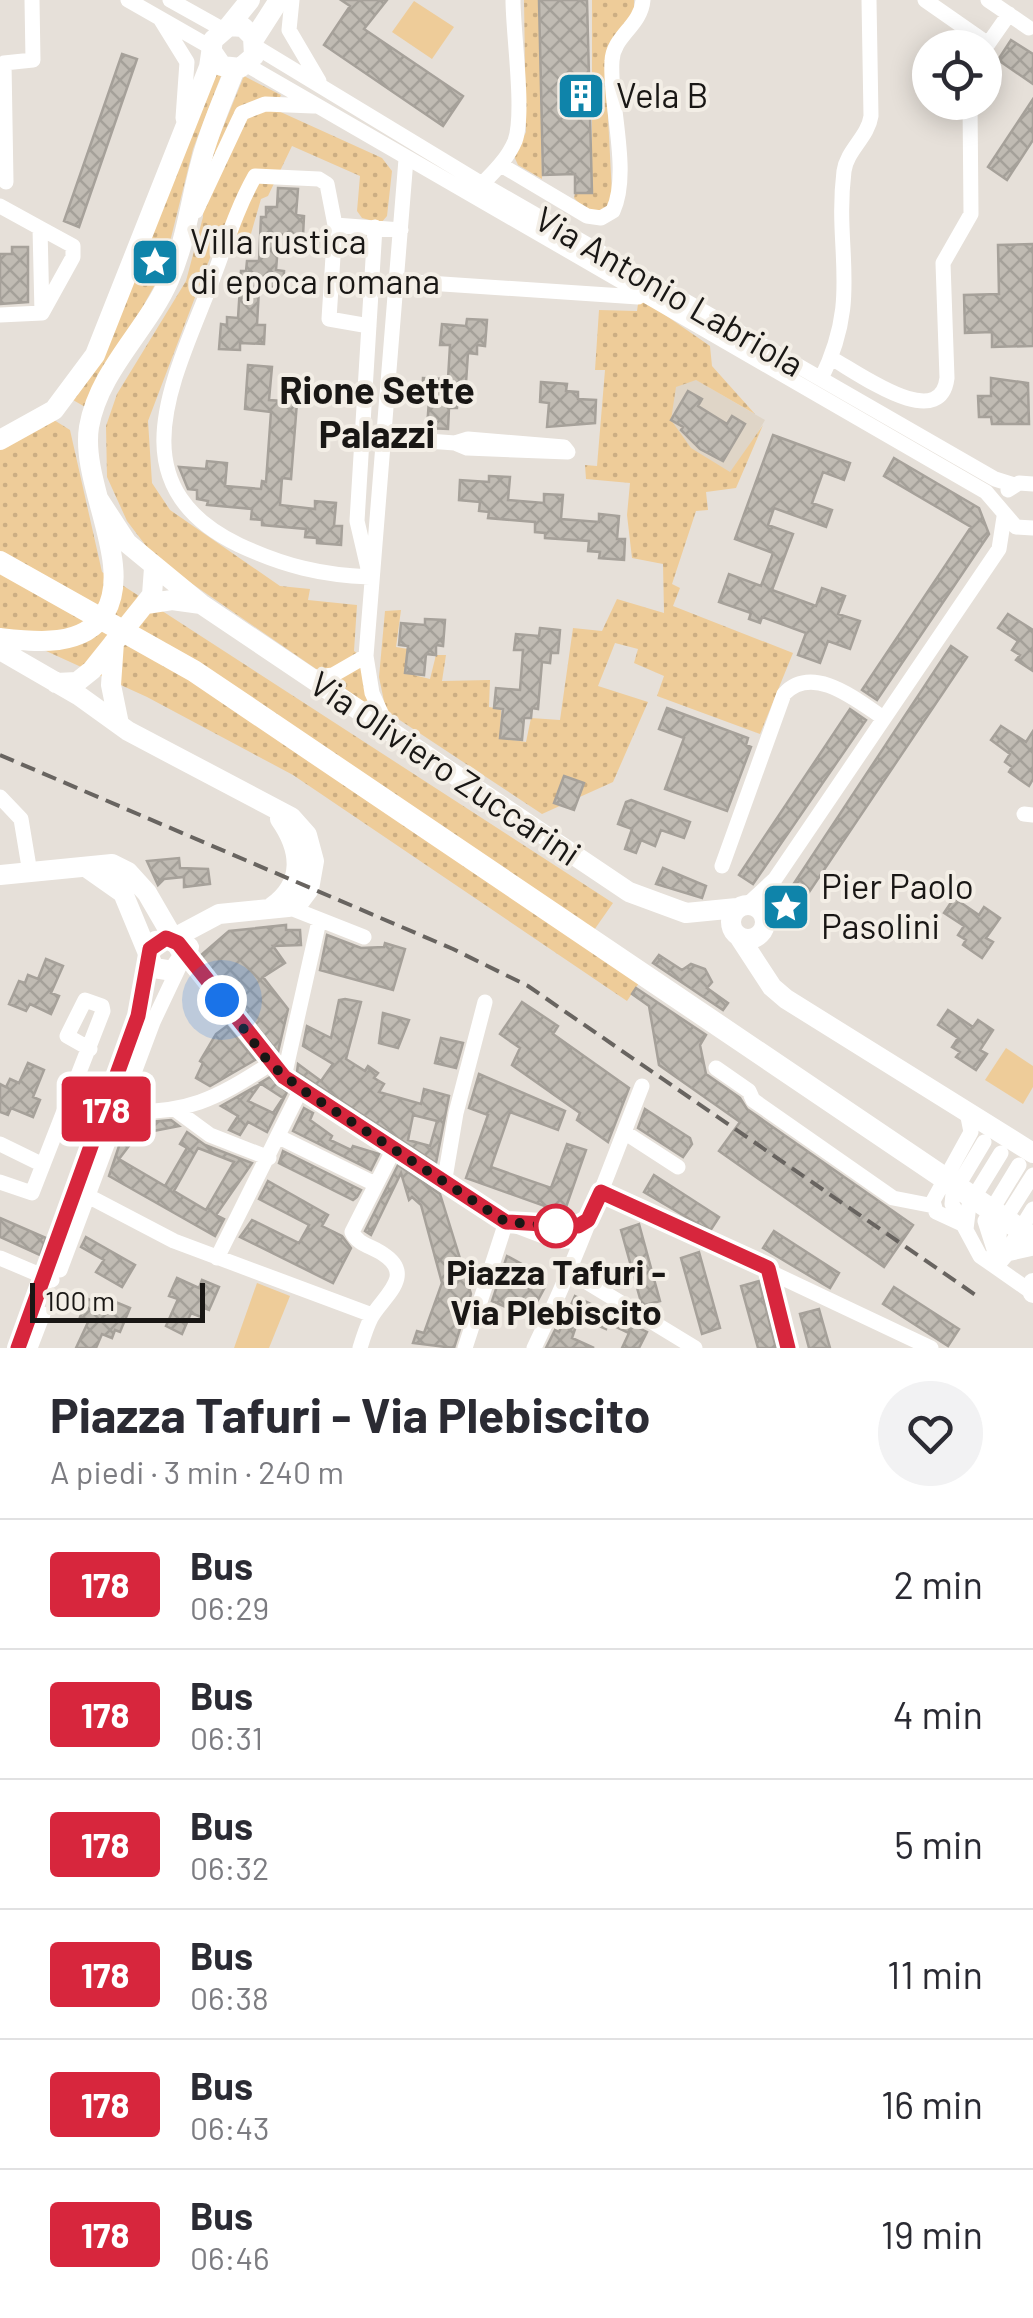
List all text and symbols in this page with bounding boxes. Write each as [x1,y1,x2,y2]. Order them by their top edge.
map controls [912,30,1002,120]
button: locate [912,30,1002,120]
building icon: Vela B [555,70,607,122]
place label: Vela B [616,73,708,115]
street label: Via Antonio Labriola [528,196,812,384]
place label: Villa rustica di epoca romana [190,219,440,301]
place icon: Villa rustica di epoca romana [129,236,181,288]
district label: Rione Sette Palazzi [279,366,475,456]
street label: Via Oliviero Zuccarini [303,661,590,874]
place label: Pier Paolo Pasolini [821,864,974,946]
place icon: Pier Paolo Pasolini [760,881,812,933]
your location [197,975,247,1025]
line badge: 178 [48,1076,164,1142]
text: 178 [82,1088,130,1130]
marker: Piazza Tafuri - Via Plebiscito [535,1205,577,1247]
place label: Piazza Tafuri - Via Plebiscito [446,1250,666,1332]
scale bar [30,1278,205,1322]
text: 100 m [45,1283,115,1317]
button: heart [878,1381,983,1486]
text: Piazza Tafuri - Via Plebiscito [50,1385,650,1443]
text: A piedi · 3 min · 240 m [50,1452,344,1490]
text: Bus [190,1542,253,1588]
text: 2 min [893,1561,983,1607]
text: 178 [81,1563,129,1605]
text: 06:29 [190,1588,269,1626]
text: Bus [190,1672,253,1718]
text: 4 min [893,1691,983,1737]
text: 178 [81,1693,129,1735]
text: 06:31 [190,1718,263,1756]
text: Bus [190,1802,253,1848]
text: 5 min [894,1821,983,1867]
text: 178 [81,1823,129,1865]
text: 06:32 [190,1848,269,1886]
text: Bus [190,1932,253,1978]
text: 11 min [887,1951,983,1997]
text: 178 [81,1953,129,1995]
text: 06:38 [190,1978,269,2016]
text: Bus [190,2062,253,2108]
text: 16 min [881,2081,983,2127]
text: 178 [81,2083,129,2125]
text: 06:43 [190,2108,270,2146]
text: Bus [190,2192,253,2238]
text: 19 min [881,2211,983,2257]
text: 178 [81,2213,129,2255]
text: 06:46 [190,2238,270,2276]

